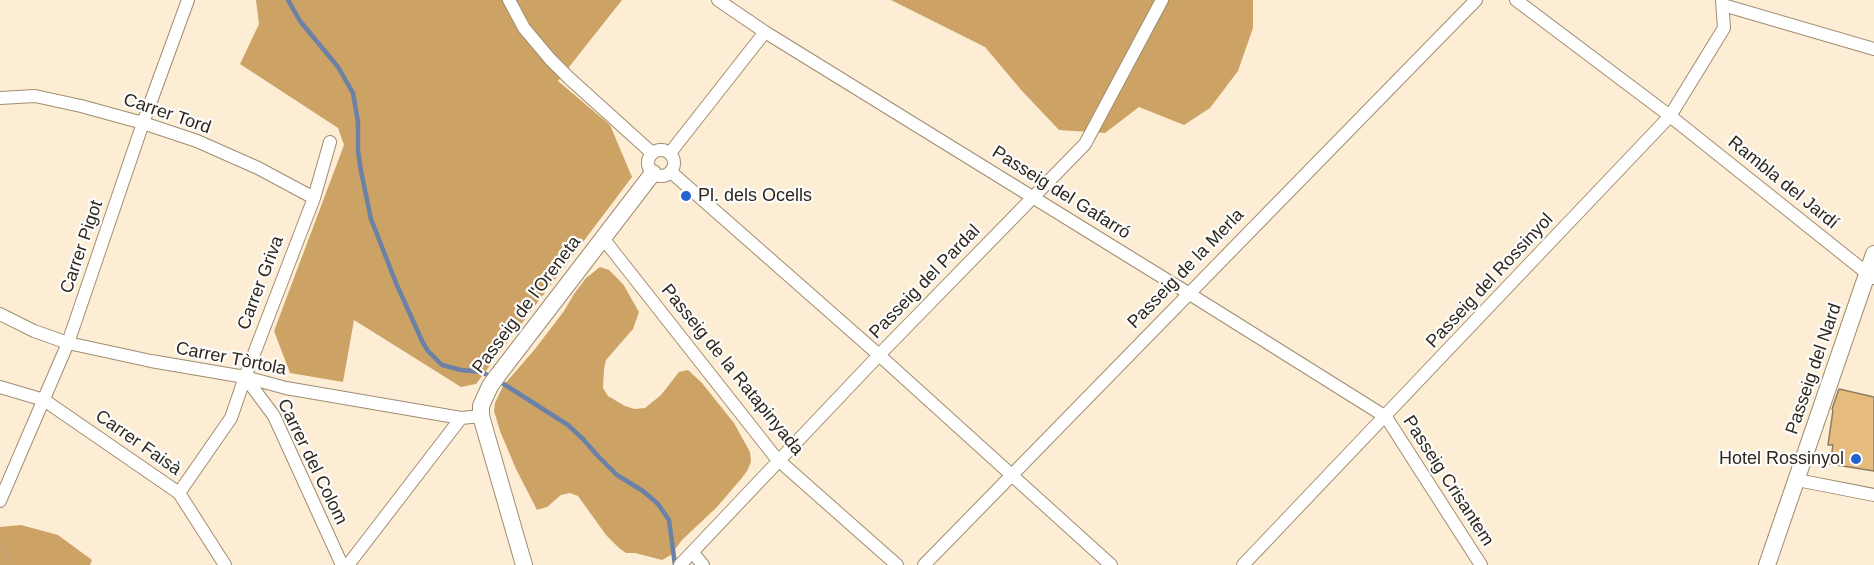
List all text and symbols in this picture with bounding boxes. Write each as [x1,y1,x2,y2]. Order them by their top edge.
street label: Carrer Tord [120,89,214,139]
street label: Rambla del Jardí [1723,132,1843,234]
street label: Passeig del Gafarró [988,142,1134,244]
place label: Pl. dels Ocells [698,185,812,207]
marker: Pl. dels Ocells [679,189,693,203]
street label: Carrer Pigot [56,198,108,296]
street label: Passeig de la Merla [1123,205,1249,333]
street label: Passeig del Rossinyol [1422,209,1558,353]
street label: Passeig del Pardal [865,221,985,343]
street label: Passeig de l'Oreneta [468,232,586,378]
street label: Carrer Griva [233,233,289,333]
street label: Passeig de la Ratapinyada [656,280,808,460]
street label: Passeig del Nard [1781,301,1847,437]
street label: Carrer Tòrtola [174,338,288,380]
street label: Carrer del Colom [272,396,352,528]
street label: Carrer Faisà [91,405,185,481]
street label: Passeig Crisantem [1398,412,1498,550]
place label: Hotel Rossinyol [1719,448,1844,470]
marker: Hotel Rossinyol [1849,452,1863,466]

